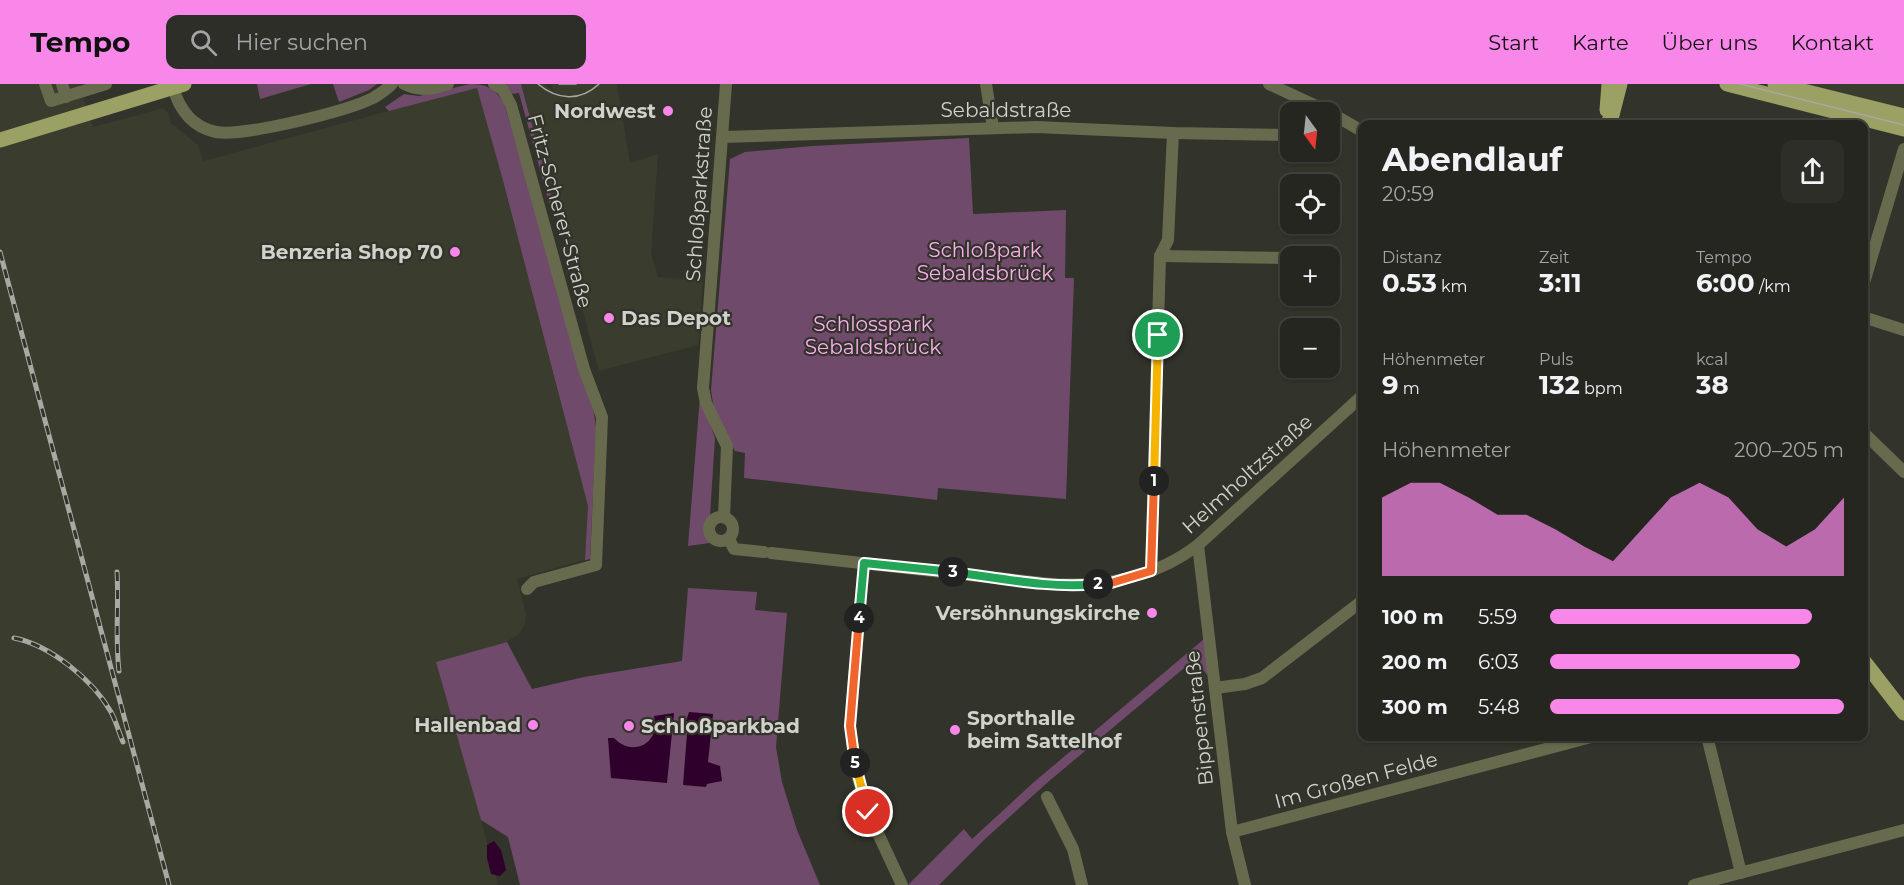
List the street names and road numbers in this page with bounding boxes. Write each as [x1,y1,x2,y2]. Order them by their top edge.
street label: Sebaldstraße [941,98,1071,122]
street label: Schloßparkstraße [681,106,717,282]
street label: Fritz-Scherer-Straße [523,111,597,311]
street label: Helmholtzstraße [1177,409,1317,539]
street label: Bippenstraße [1180,649,1218,787]
street label: Im Großen Felde [1272,747,1440,813]

